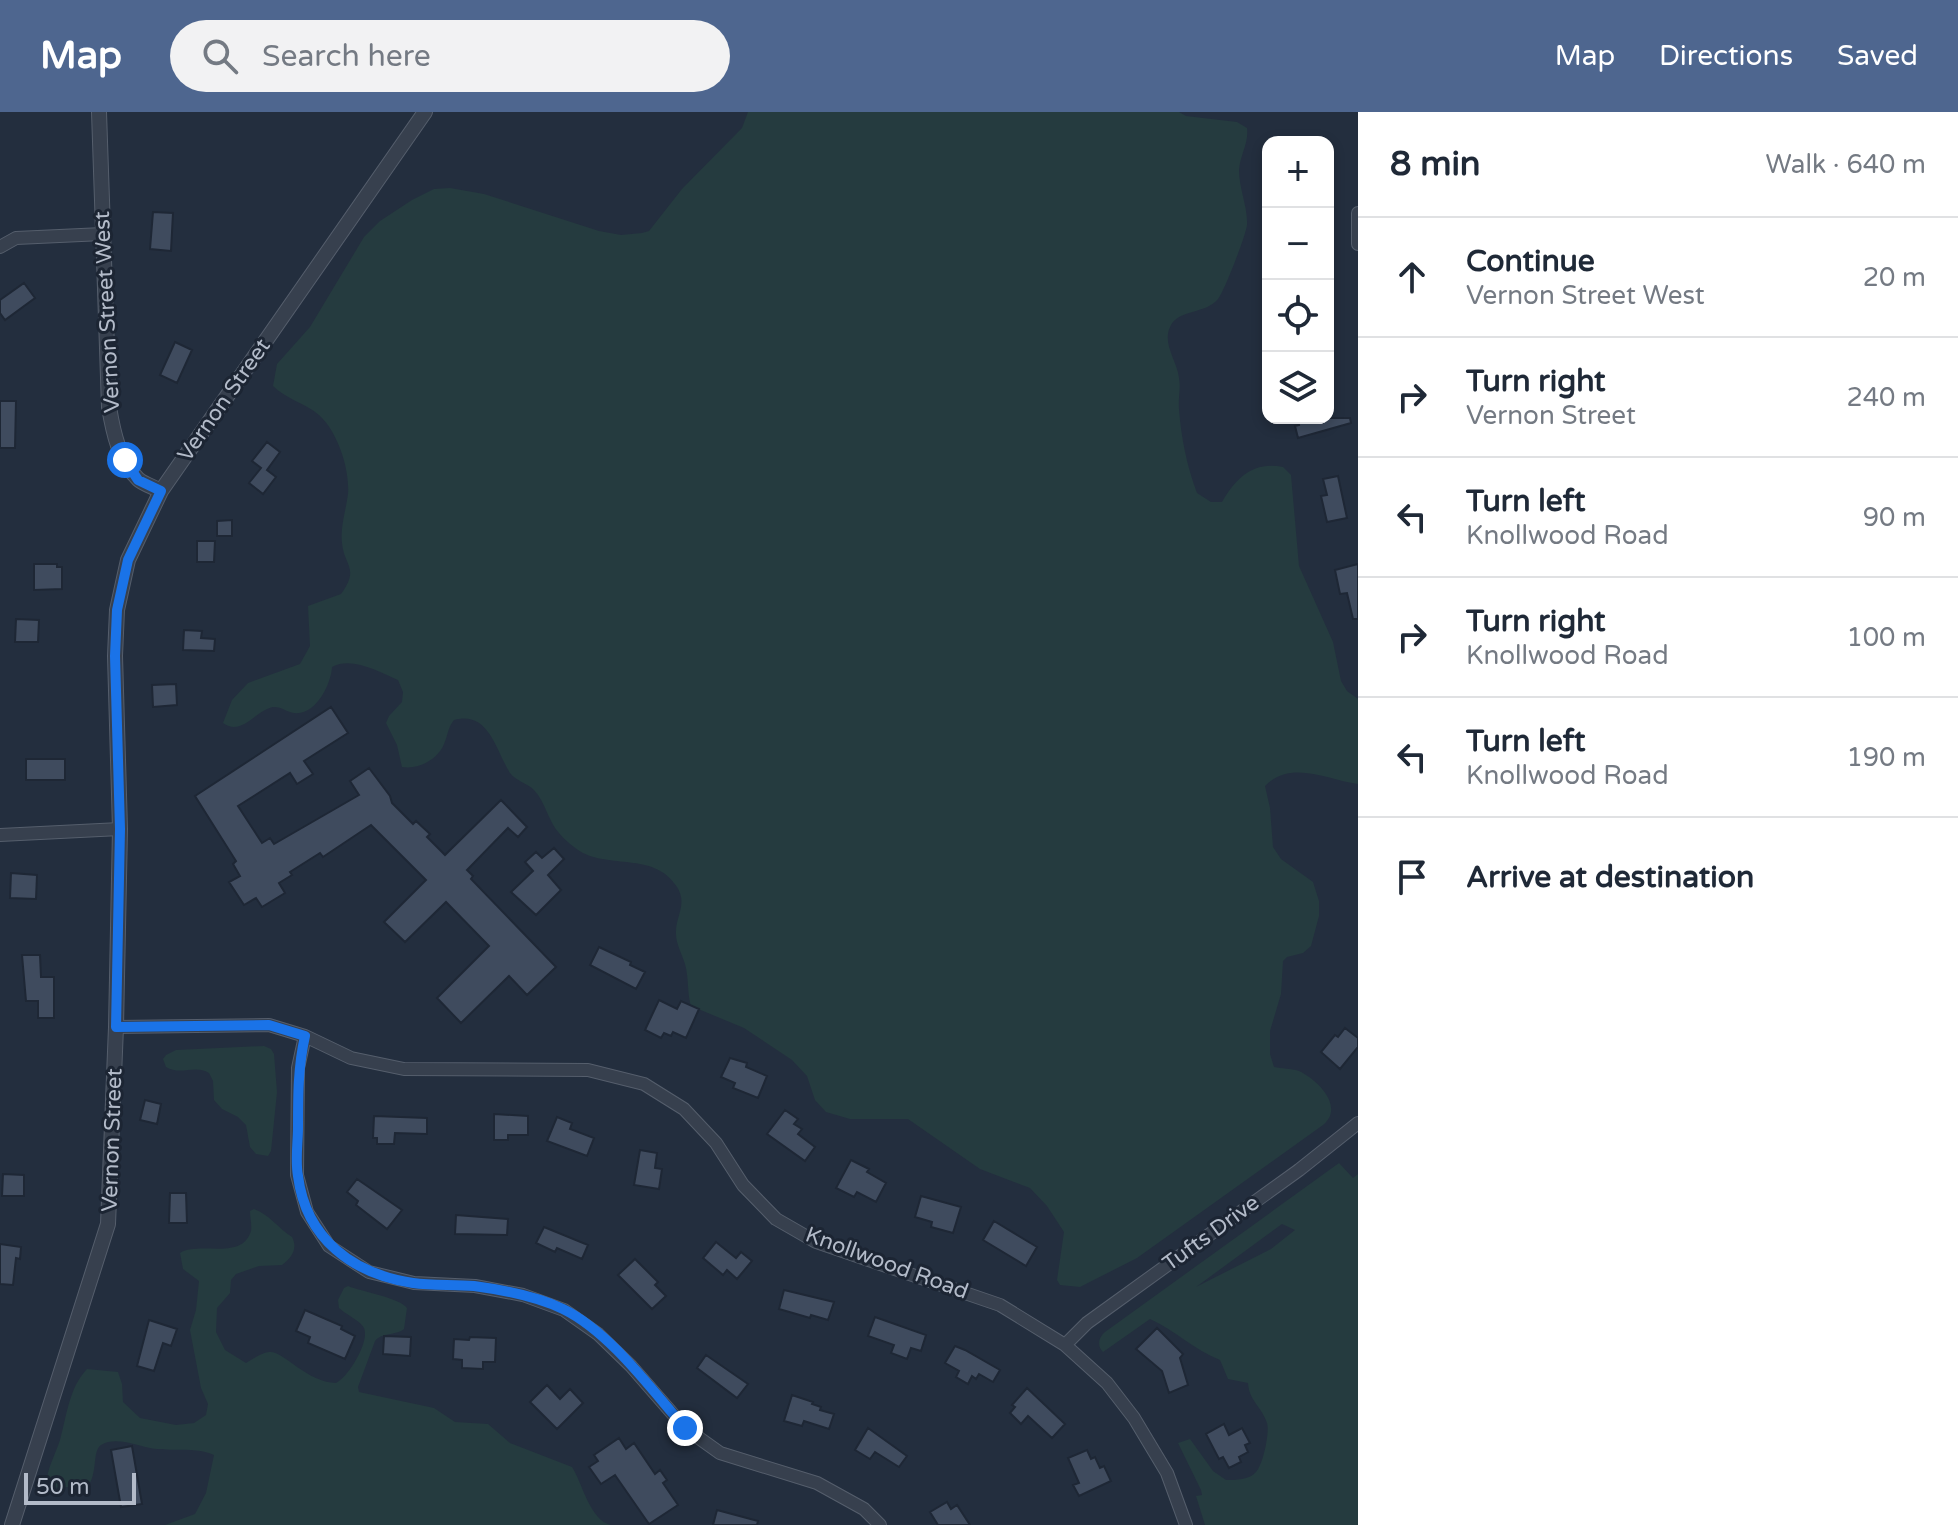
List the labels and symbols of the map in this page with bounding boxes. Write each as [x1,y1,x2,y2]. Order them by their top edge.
street label: Vernon Street West [89,210,125,414]
street label: Vernon Street [172,334,276,466]
route start [107,442,143,478]
street label: Vernon Street [97,1068,127,1212]
street label: Tufts Drive [1158,1189,1264,1277]
street label: Knollwood Road [802,1221,972,1305]
route end [667,1410,703,1446]
scale bar [24,1469,136,1505]

